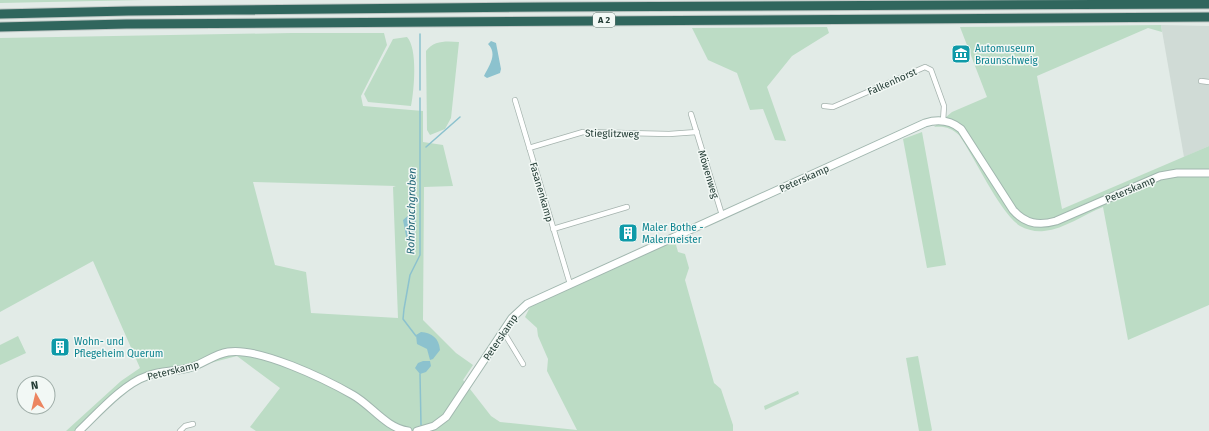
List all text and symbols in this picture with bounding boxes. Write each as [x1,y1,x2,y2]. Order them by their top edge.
road number: A 2 [593,13,615,27]
museum icon: Automuseum Braunschweig [950,43,972,65]
place label: Automuseum Braunschweig [975,43,1038,67]
street label: Falkenhorst [866,66,919,98]
street label: Stieglitzweg [585,128,640,140]
street label: Möwenweg [695,149,721,201]
street label: Fasanenkamp [527,161,555,224]
street label: Peterskamp [778,163,831,195]
water label: Rohrbruchgraben [404,168,419,255]
street label: Peterskamp [1104,174,1157,206]
building icon: Maler Bothe - Malermeister [617,222,639,244]
place label: Maler Bothe - Malermeister [642,222,703,246]
street label: Peterskamp [481,312,521,363]
building icon: Wohn- und Pflegeheim Querum [49,336,71,358]
place label: Wohn- und Pflegeheim Querum [74,336,163,360]
street label: Peterskamp [146,359,201,383]
north arrow [16,375,56,415]
text: N [30,379,39,393]

